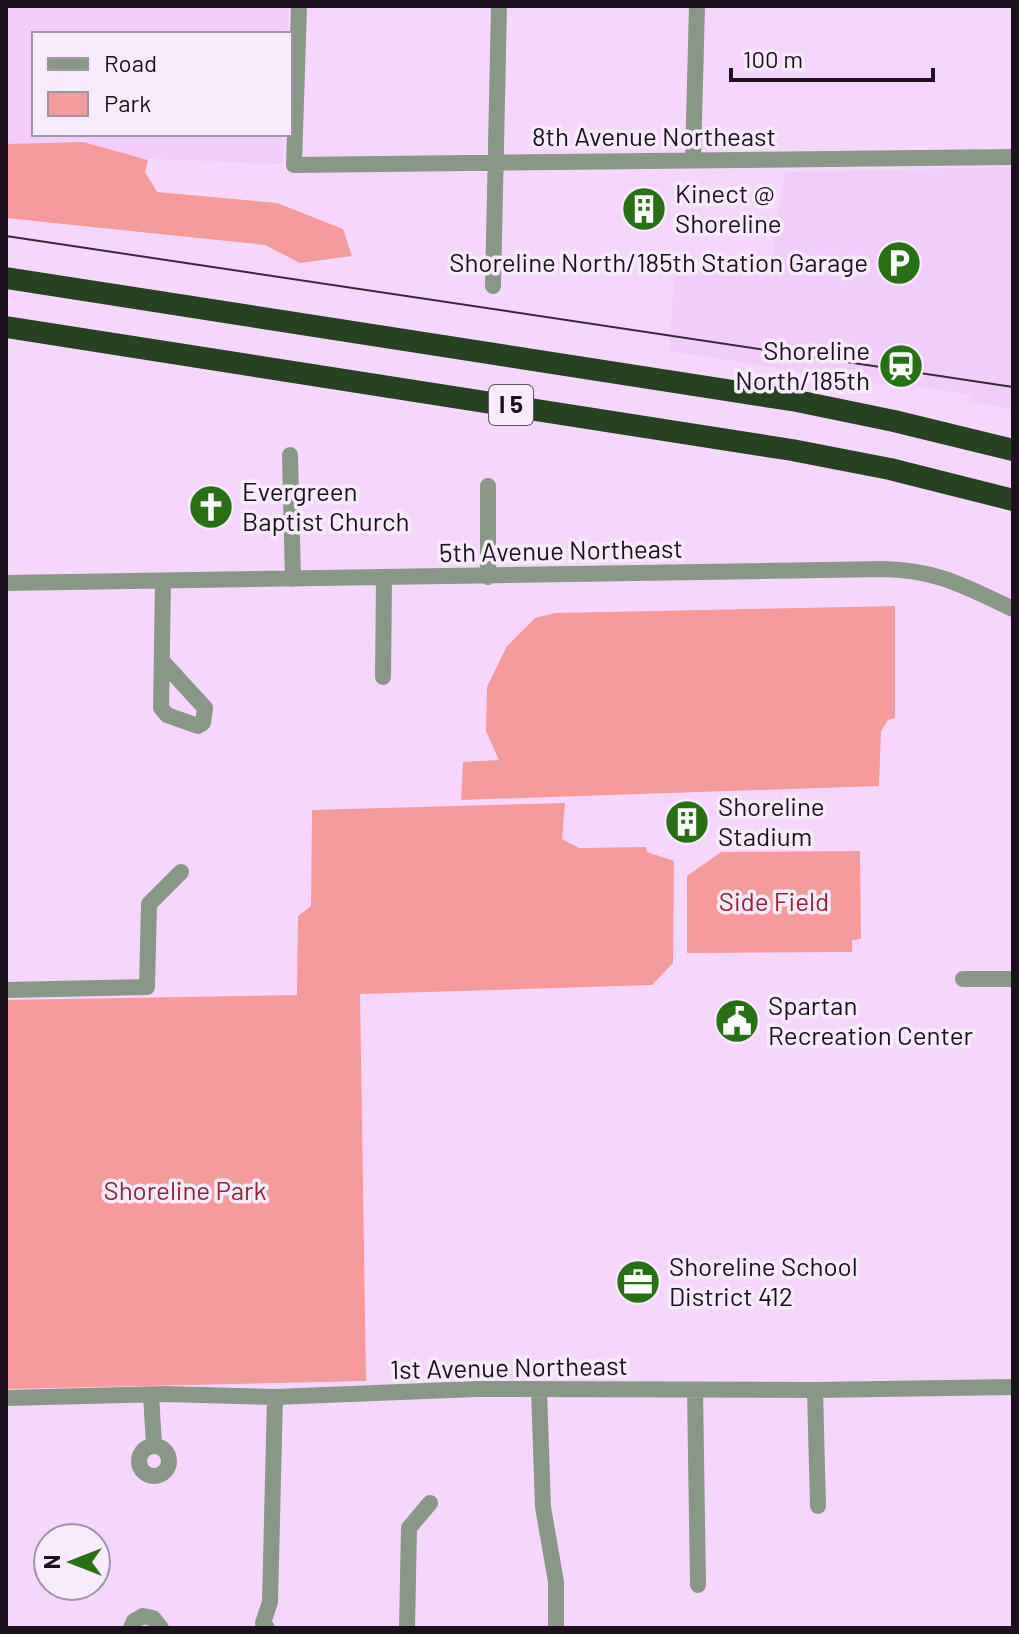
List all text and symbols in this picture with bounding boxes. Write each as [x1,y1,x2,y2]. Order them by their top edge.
legend [32,32,292,136]
scale bar [731,32,933,82]
text: 100 m [743,44,803,73]
text: Road [104,48,157,77]
text: Park [104,88,151,117]
street label: 8th Avenue Northeast [532,120,776,151]
place label: Kinect @ Shoreline [675,177,782,238]
building icon: Kinect @ Shoreline [620,185,668,233]
parking icon: Shoreline North/185th Station Garage [875,239,923,287]
place label: Shoreline North/185th Station Garage [449,246,868,277]
place label: Shoreline North/185th [735,334,870,395]
station icon: Shoreline North/185th [877,342,925,390]
road number: I 5 [489,385,533,425]
place label: Evergreen Baptist Church [242,475,410,536]
church icon: Evergreen Baptist Church [187,483,235,531]
street label: 5th Avenue Northeast [439,532,683,567]
place label: Shoreline Stadium [718,790,825,851]
building icon: Shoreline Stadium [663,798,711,846]
park label: Side Field [719,885,829,916]
place label: Spartan Recreation Center [768,989,973,1050]
public building icon: Spartan Recreation Center [713,997,761,1045]
park label: Shoreline Park [104,1174,266,1205]
place label: Shoreline School District 412 [669,1250,858,1311]
office icon: Shoreline School District 412 [614,1258,662,1306]
street label: 1st Avenue Northeast [390,1349,628,1384]
north arrow [32,1522,112,1602]
text: N [38,1555,64,1569]

